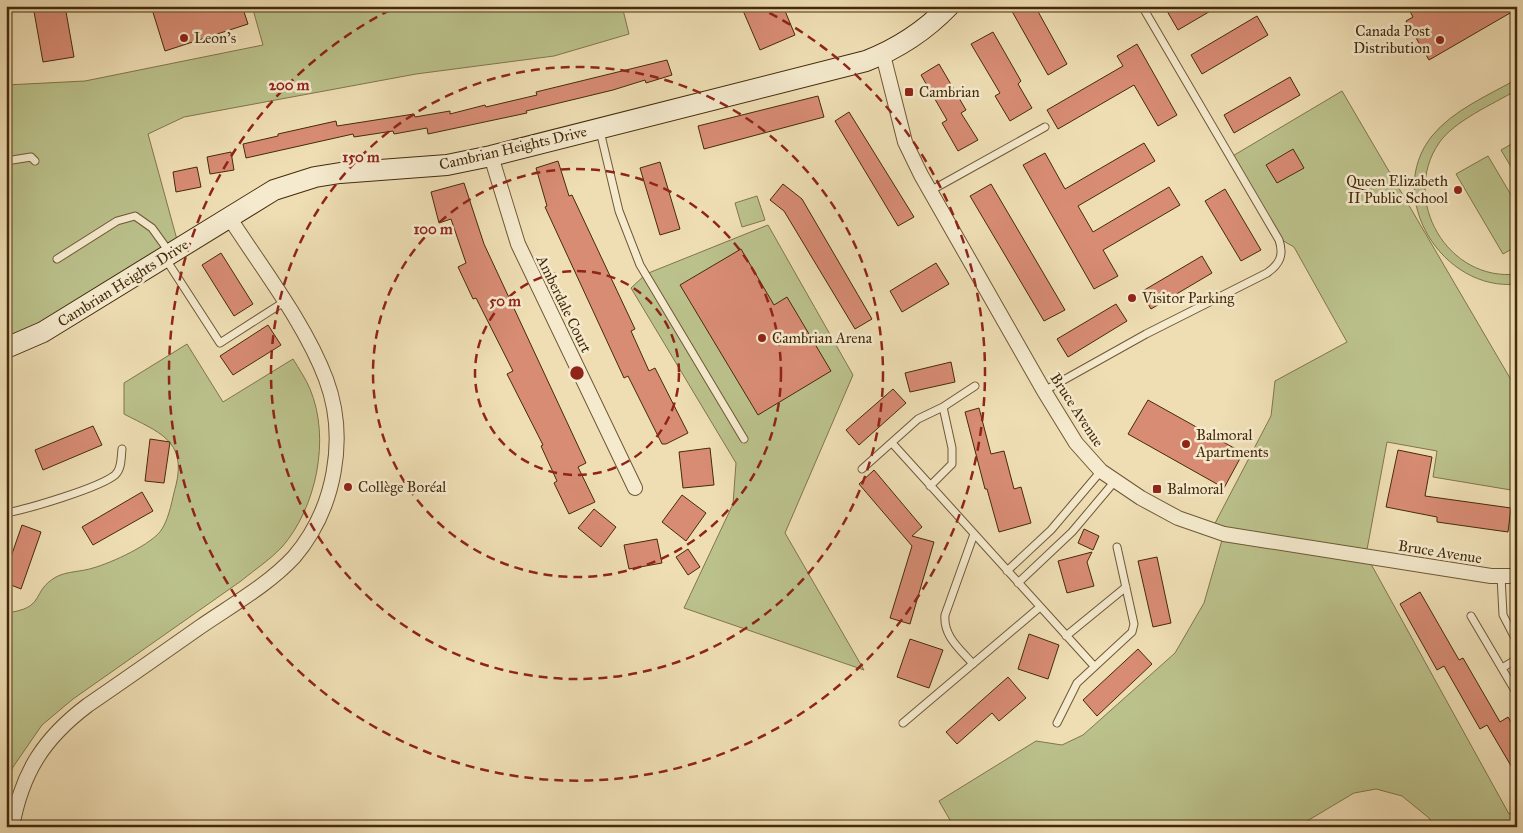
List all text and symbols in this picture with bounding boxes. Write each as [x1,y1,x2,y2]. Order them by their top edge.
place label: Canada Post Distribution [1353,22,1431,57]
place label: Leon's [194,29,236,47]
marker: Leon's [178,32,190,44]
marker: Canada Post Distribution [1434,34,1446,46]
text: 200 m [269,76,310,94]
place label: Cambrian [919,83,980,101]
marker: Cambrian [903,86,915,98]
street label: Cambrian Heights Drive [437,122,589,174]
text: 150 m [342,148,380,166]
place label: Queen Elizabeth II Public School [1346,172,1449,207]
marker: Queen Elizabeth II Public School [1452,184,1464,196]
text: 100 m [413,220,453,238]
street label: Cambrian Heights Drive [54,235,192,331]
street label: Amberdale Court [532,252,596,356]
place label: Visitor Parking [1141,289,1235,307]
text: 50 m [489,292,521,310]
marker: Visitor Parking [1126,292,1138,304]
place label: Cambrian Arena [772,329,873,347]
marker: Cambrian Arena [756,332,768,344]
centre of rings [568,364,586,382]
street label: Bruce Avenue [1046,370,1108,450]
place label: Balmoral Apartments [1195,426,1269,461]
marker: Balmoral Apartments [1180,438,1192,450]
place label: Collège Boréal [358,478,447,496]
place label: Balmoral [1167,480,1224,498]
marker: Collège Boréal [342,481,354,493]
marker: Balmoral [1151,483,1163,495]
street label: Bruce Avenue [1397,537,1483,567]

